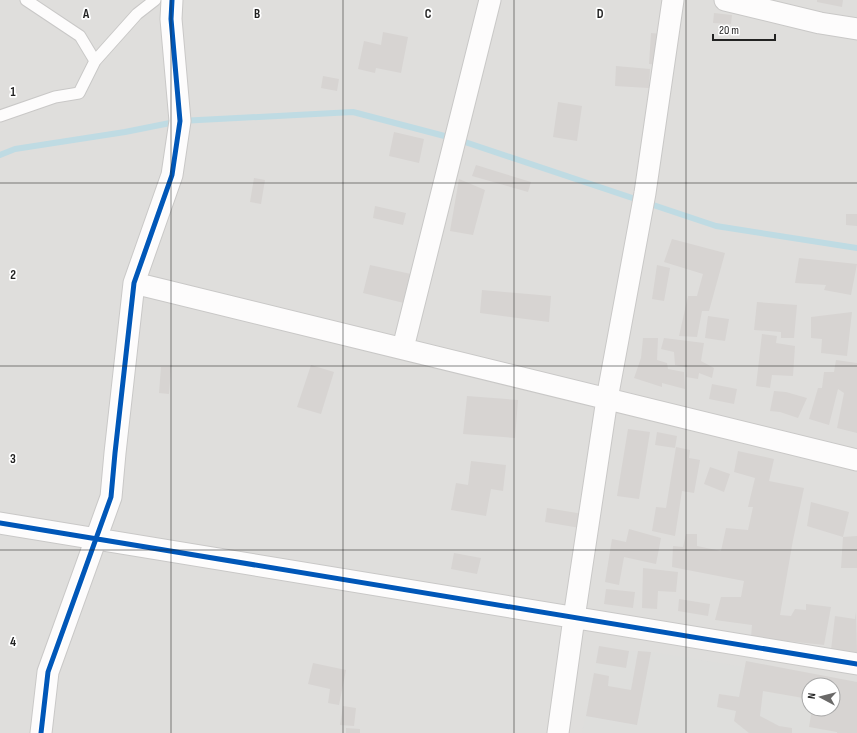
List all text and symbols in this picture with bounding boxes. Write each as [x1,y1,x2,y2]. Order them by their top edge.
text: A [82,6,90,22]
text: B [254,6,260,22]
text: C [425,6,432,22]
text: D [597,6,604,22]
scale bar [713,16,775,42]
text: 20 m [719,23,739,38]
text: 1 [10,84,16,100]
text: 2 [10,267,16,283]
text: 3 [10,451,16,467]
text: 4 [10,634,16,650]
north arrow [801,677,841,717]
text: N [805,692,818,700]

